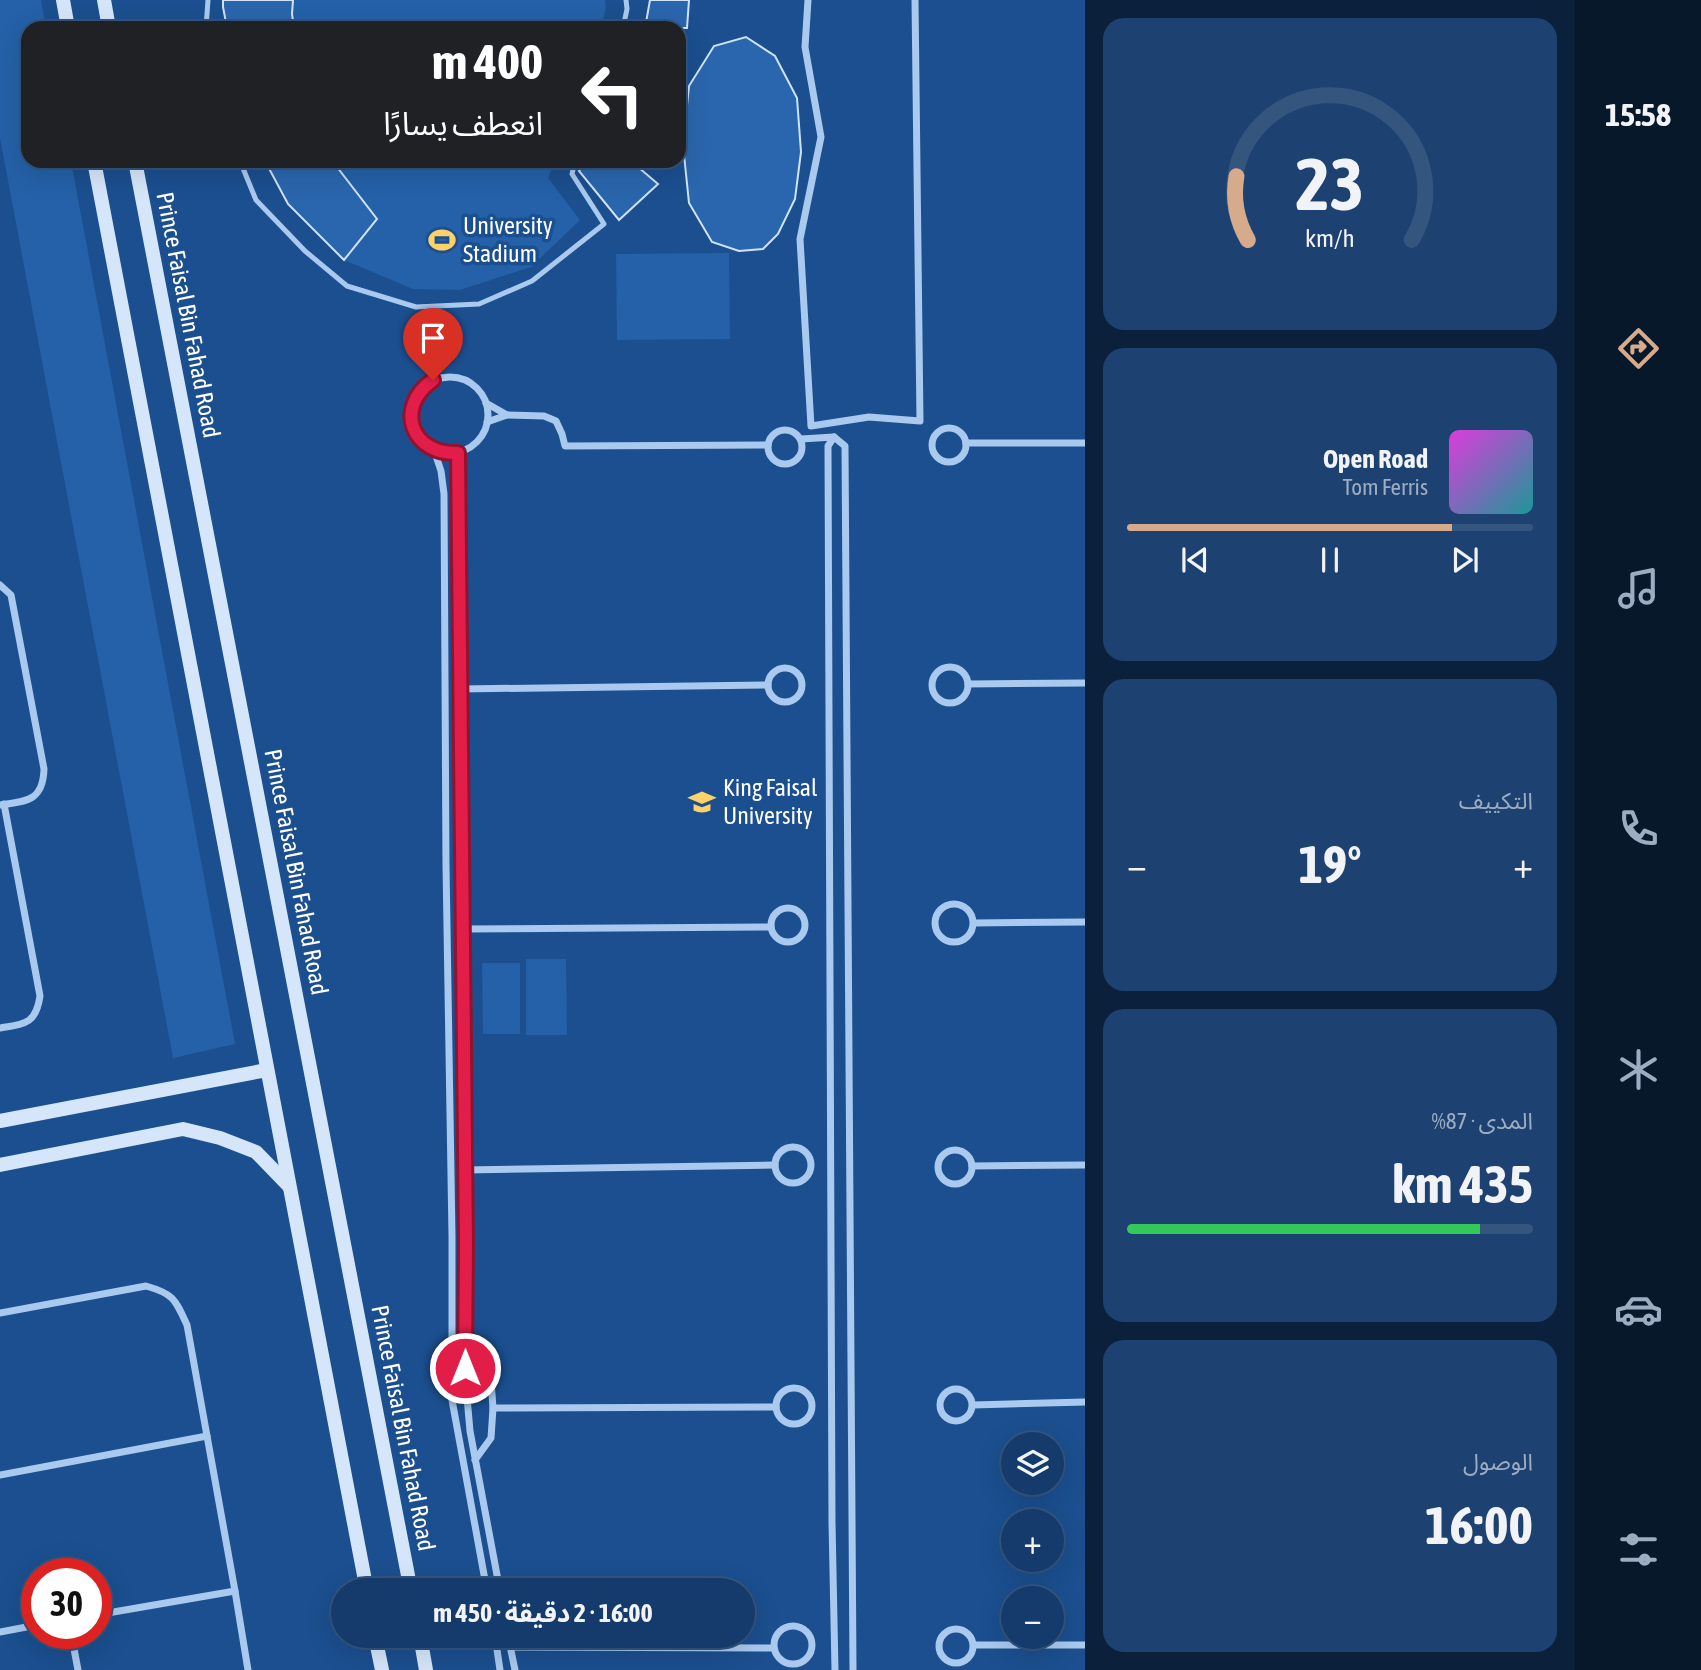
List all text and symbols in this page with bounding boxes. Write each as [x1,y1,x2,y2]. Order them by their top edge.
text: 400 m [432,33,543,89]
icon: left [567,49,658,140]
text: 15:58 [1605,96,1671,133]
text: انعطف يسارًا [383,105,543,142]
text: 23 [1296,143,1364,226]
street label: Prince Faisal Bin Fahad Road [151,190,226,440]
place label: University Stadium [463,212,553,267]
text: km/h [1305,224,1355,252]
sports icon: University Stadium [427,225,457,255]
pin [403,308,463,380]
icon: arrive [414,319,452,357]
icon: directions [1614,324,1663,373]
text: Open Road [1323,444,1428,474]
text: Tom Ferris [1343,474,1428,500]
icon: previous [1176,541,1214,579]
icon: pause [1311,541,1349,579]
icon: next [1446,541,1484,579]
icon: music [1614,564,1663,613]
street label: Prince Faisal Bin Fahad Road [259,747,334,997]
place label: King Faisal University [723,774,818,829]
school or university icon: King Faisal University [687,787,717,817]
text: التكييف [1459,788,1533,814]
icon: phone [1614,804,1663,853]
text: 19° [1298,834,1362,894]
text: − [1127,843,1147,886]
text: + [1513,843,1533,886]
icon: climate [1614,1045,1663,1094]
text: المدى · 87% [1431,1108,1533,1134]
text: 435 km [1392,1154,1533,1214]
icon: car [1614,1285,1663,1334]
street label: Prince Faisal Bin Fahad Road [366,1303,441,1553]
position arrow [428,1331,502,1405]
map controls [1001,1432,1064,1649]
button: layers [1001,1432,1064,1495]
text: الوصول [1463,1449,1533,1475]
text: 16:00 [1425,1495,1533,1555]
button: + [1001,1509,1064,1572]
icon: filters [1614,1525,1663,1574]
speed limit sign: 30 [21,1558,112,1649]
button: − [1001,1586,1064,1649]
text: 16:00 · 2 دقيقة · 450 m [433,1598,653,1628]

